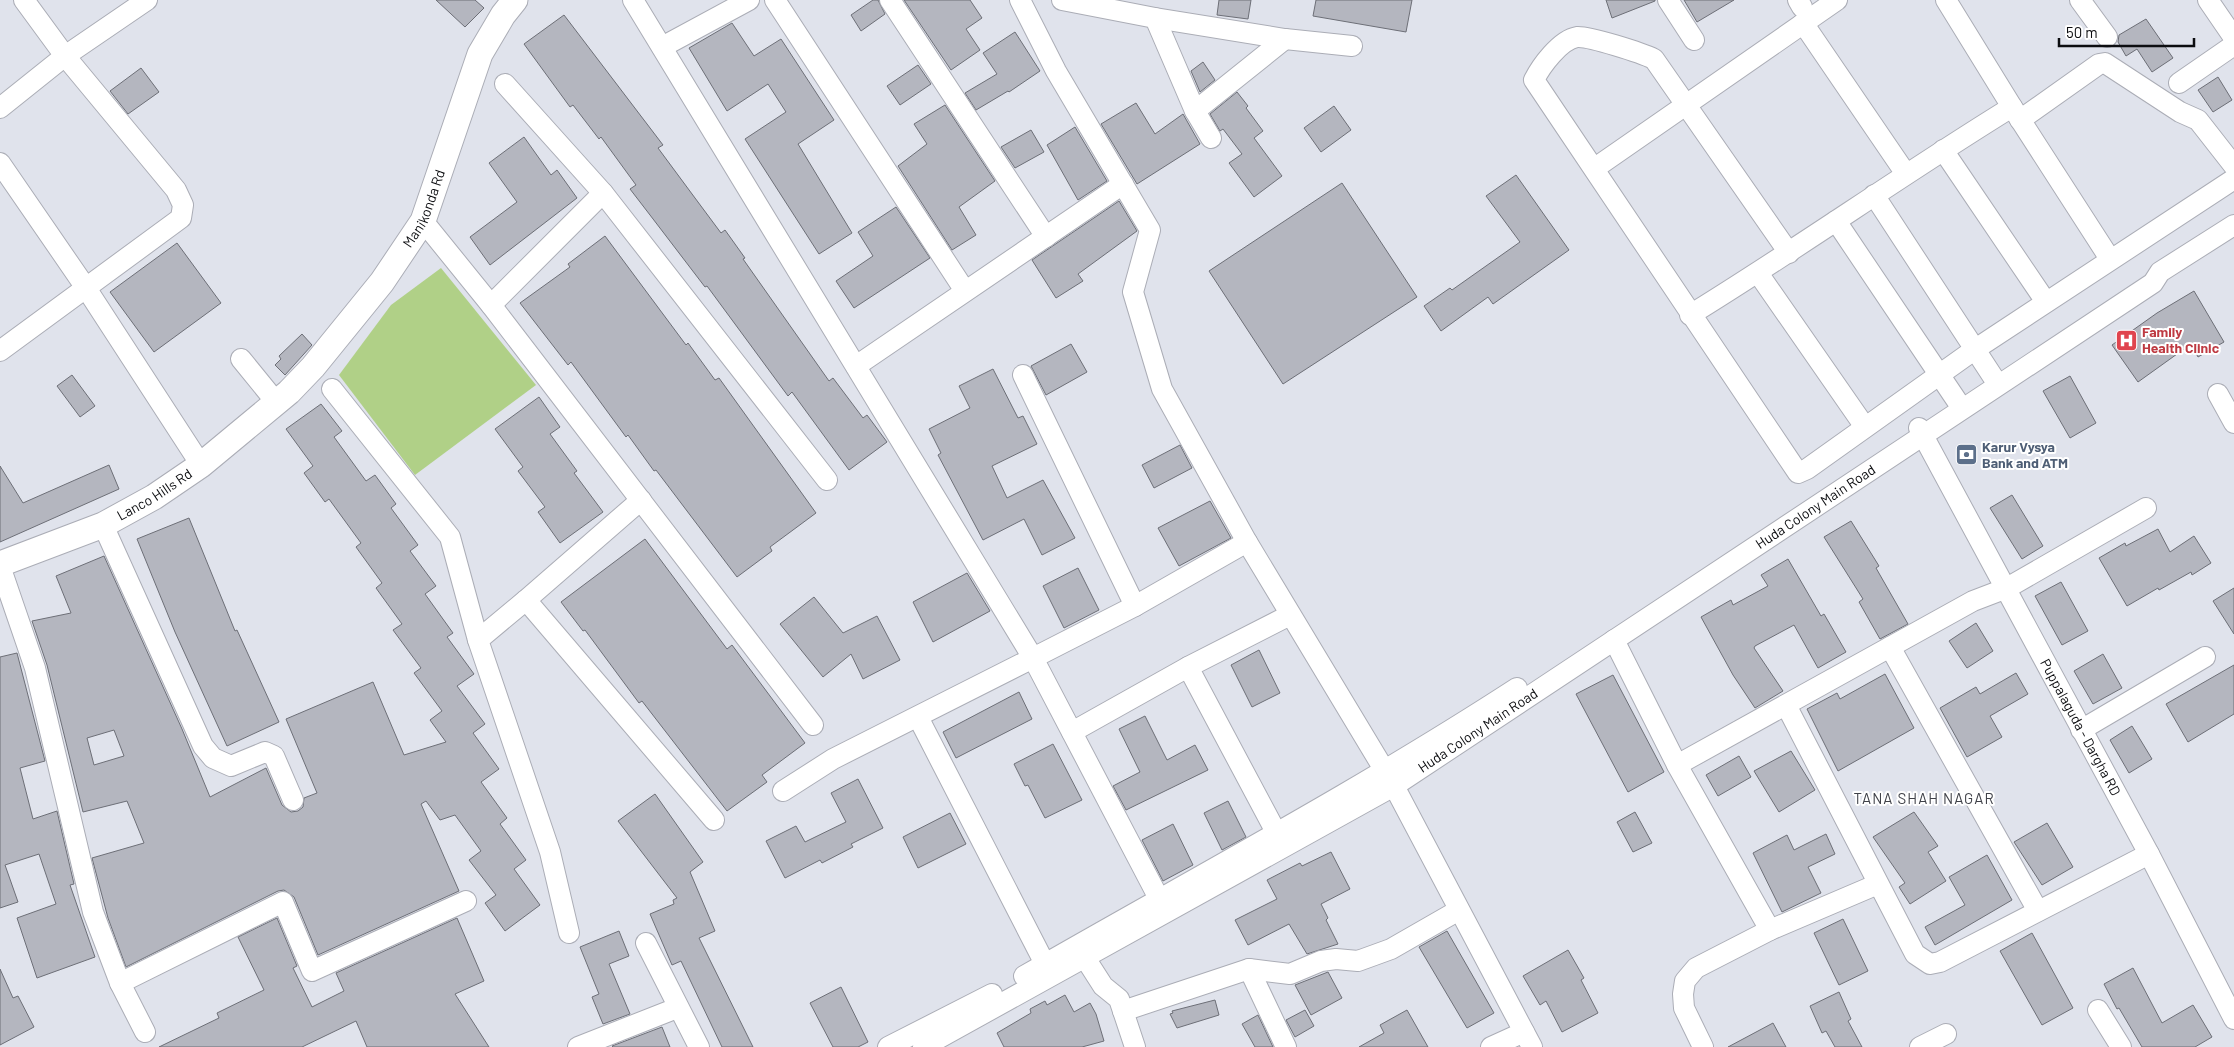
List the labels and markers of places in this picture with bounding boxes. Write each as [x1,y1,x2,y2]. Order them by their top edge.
place label: Family Health Clinic [2142,323,2220,356]
hospital icon: Family Health Clinic [2114,328,2138,352]
place label: Karur Vysya Bank and ATM [1982,438,2068,471]
bank icon: Karur Vysya Bank and ATM [1954,443,1978,467]

